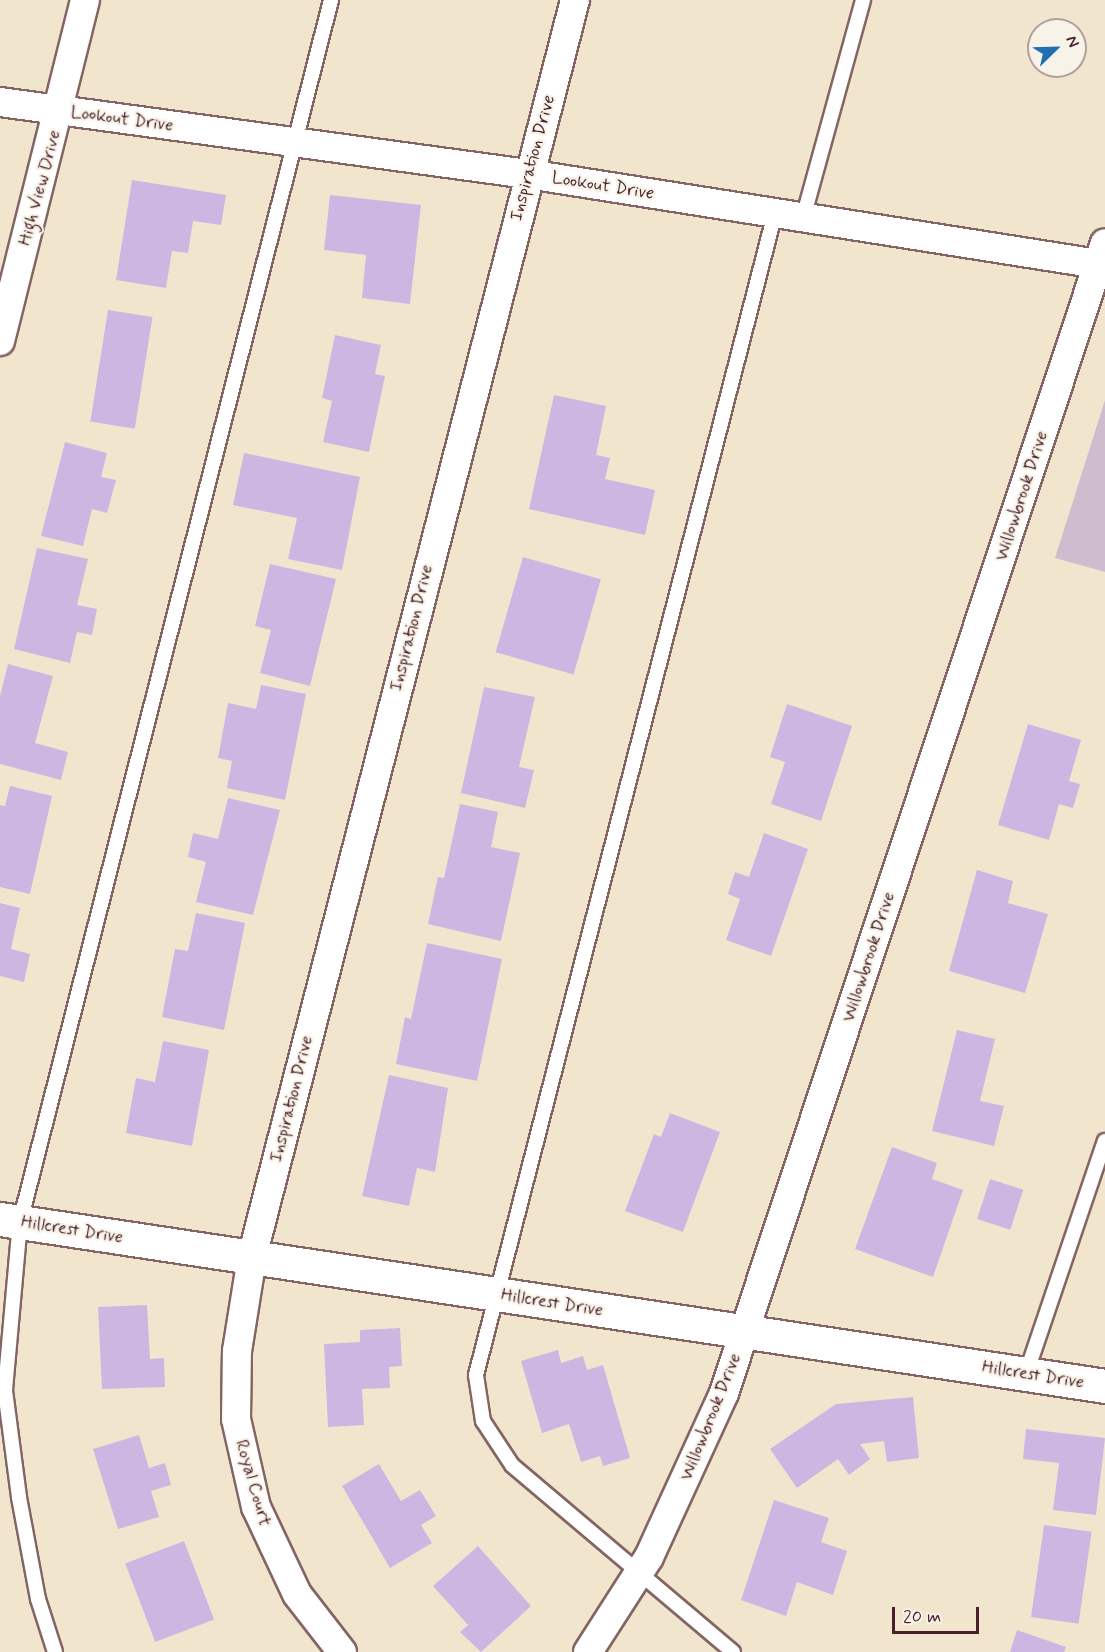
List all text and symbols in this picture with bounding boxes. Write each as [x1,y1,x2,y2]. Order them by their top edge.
north arrow [1027,18,1087,78]
text: N [1060,33,1084,51]
street label: Inspiration Drive [506,93,560,223]
street label: Lookout Drive [69,101,175,137]
street label: High View Drive [14,129,66,247]
street label: Lookout Drive [550,167,656,205]
street label: Willowbrook Drive [991,429,1053,563]
street label: Inspiration Drive [386,563,438,693]
street label: Willowbrook Drive [838,890,900,1024]
street label: Inspiration Drive [266,1034,318,1164]
street label: Hillcrest Drive [19,1211,125,1249]
street label: Hillcrest Drive [499,1284,605,1322]
street label: Willowbrook Drive [676,1351,746,1483]
street label: Hillcrest Drive [980,1356,1086,1394]
street label: Royal Court [231,1438,275,1528]
scale bar [895,1595,982,1633]
text: 20 m [903,1605,941,1629]

